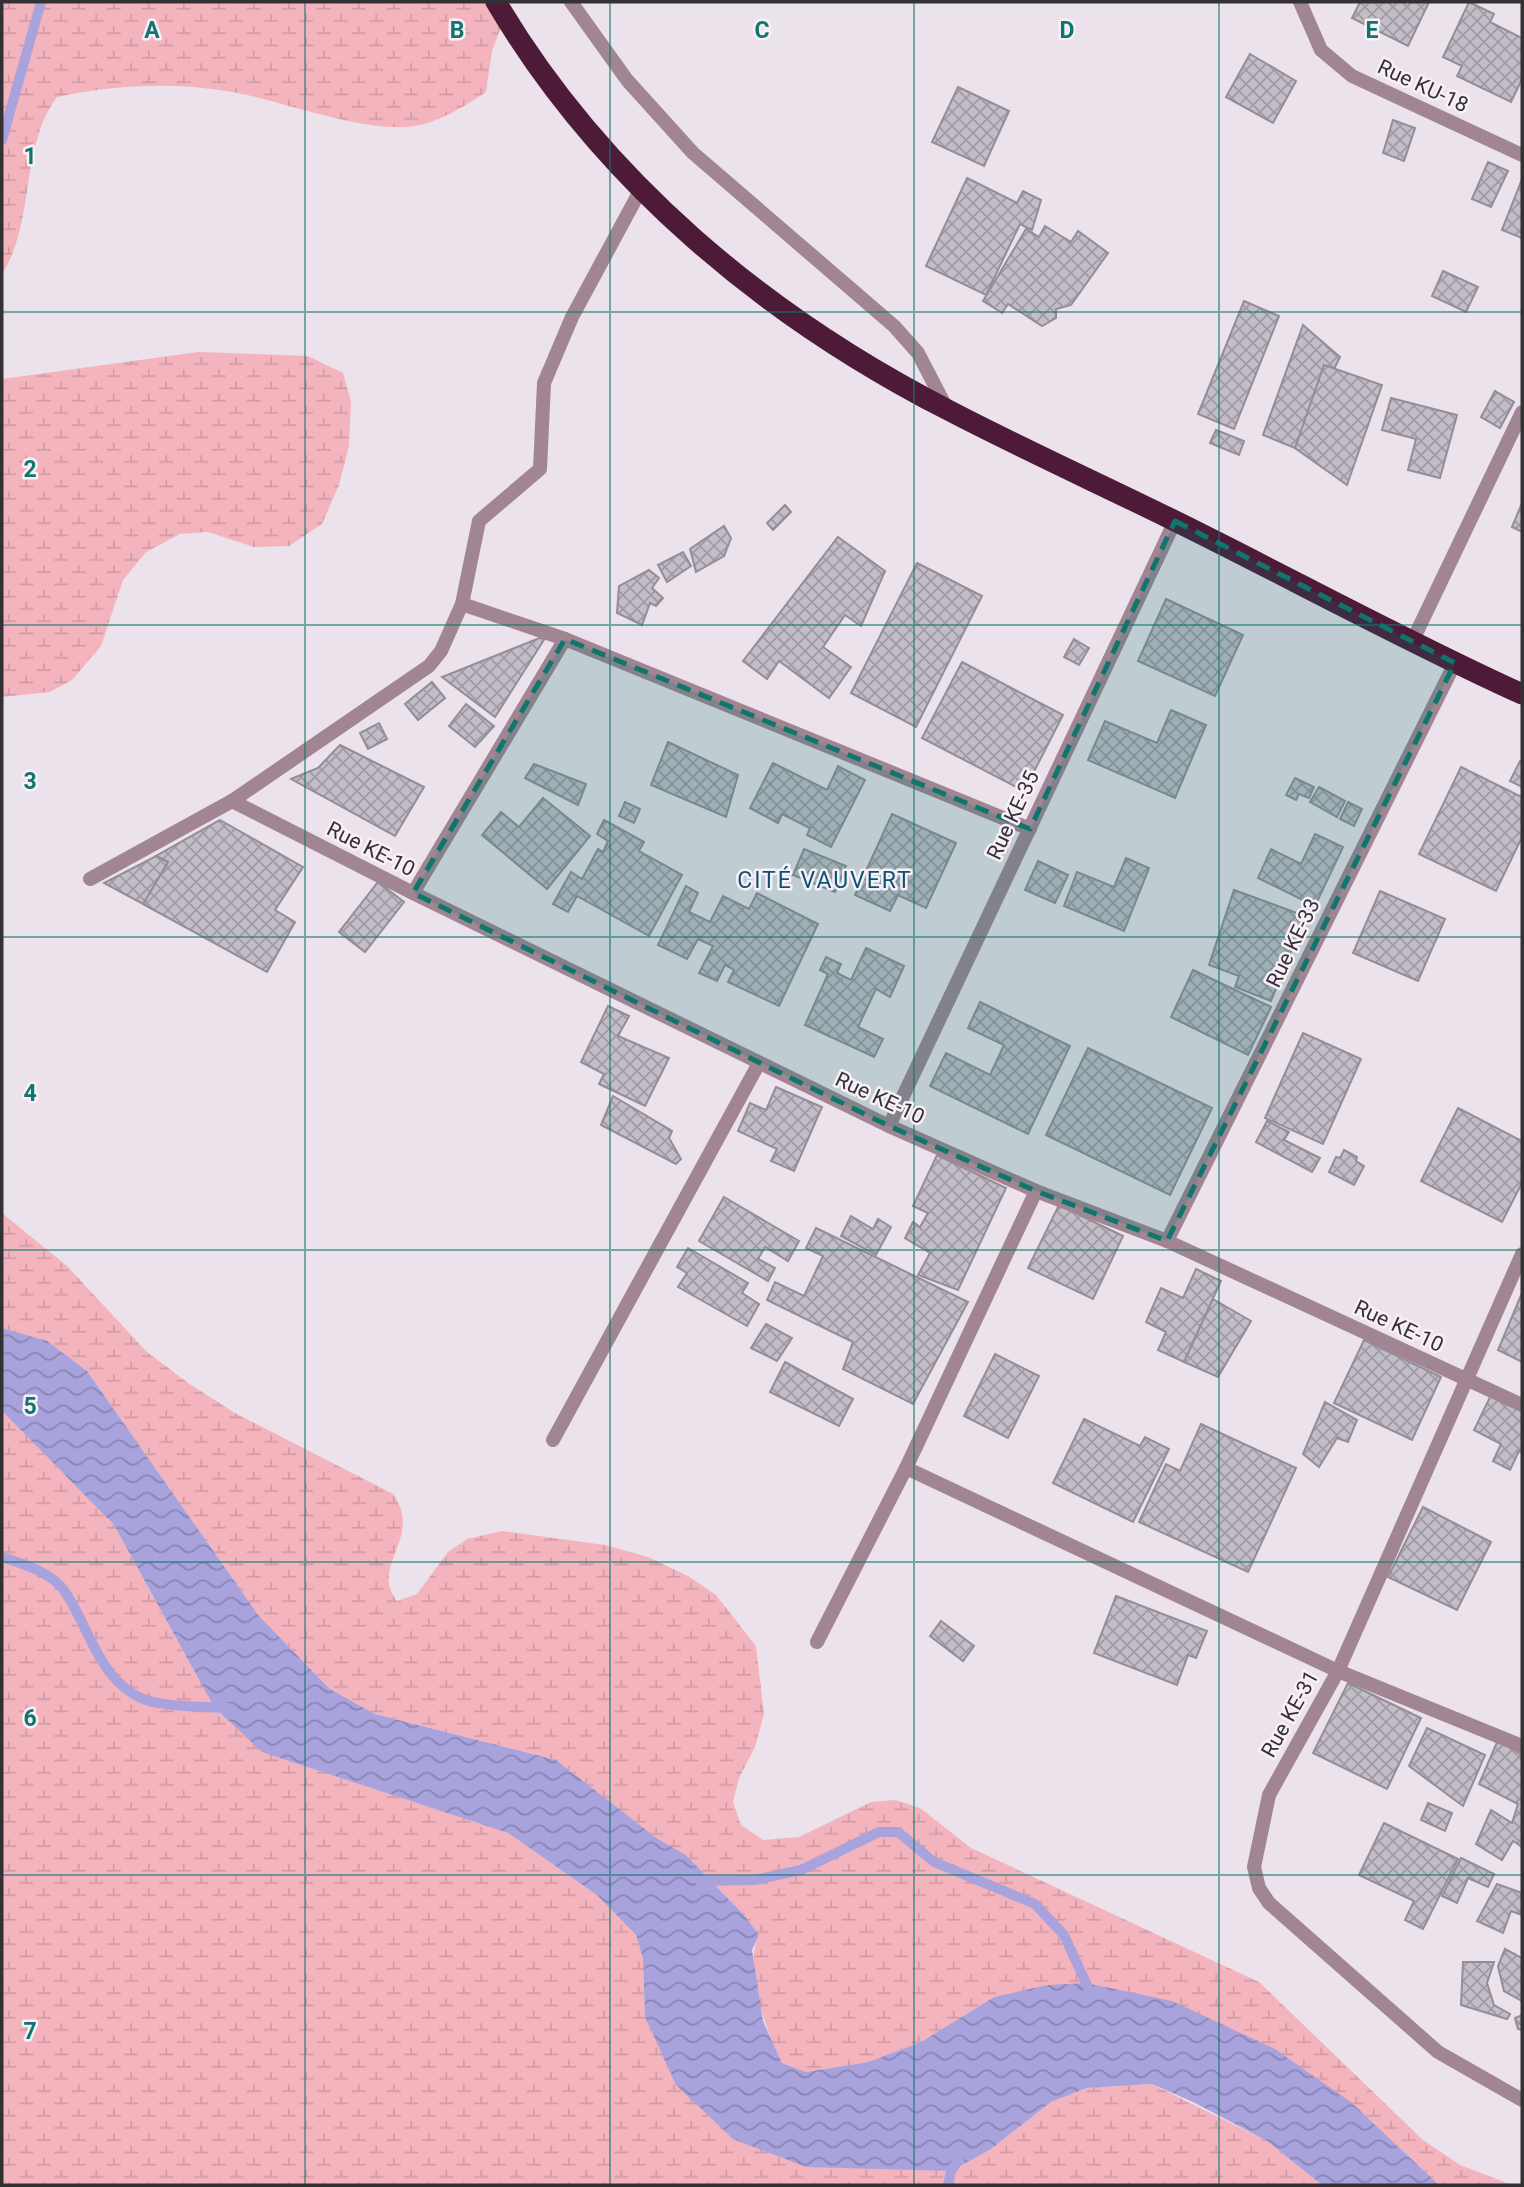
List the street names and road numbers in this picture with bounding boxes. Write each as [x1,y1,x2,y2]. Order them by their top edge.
street label: Rue KU-18 [1374,55,1472,117]
street label: Rue KE-35 [982,767,1044,863]
street label: Rue KE-10 [323,817,419,881]
street label: Rue KE-33 [1261,895,1325,991]
street label: Rue KE-10 [832,1067,928,1129]
street label: Rue KE-10 [1351,1295,1447,1357]
street label: Rue KE-31 [1256,1666,1324,1762]

